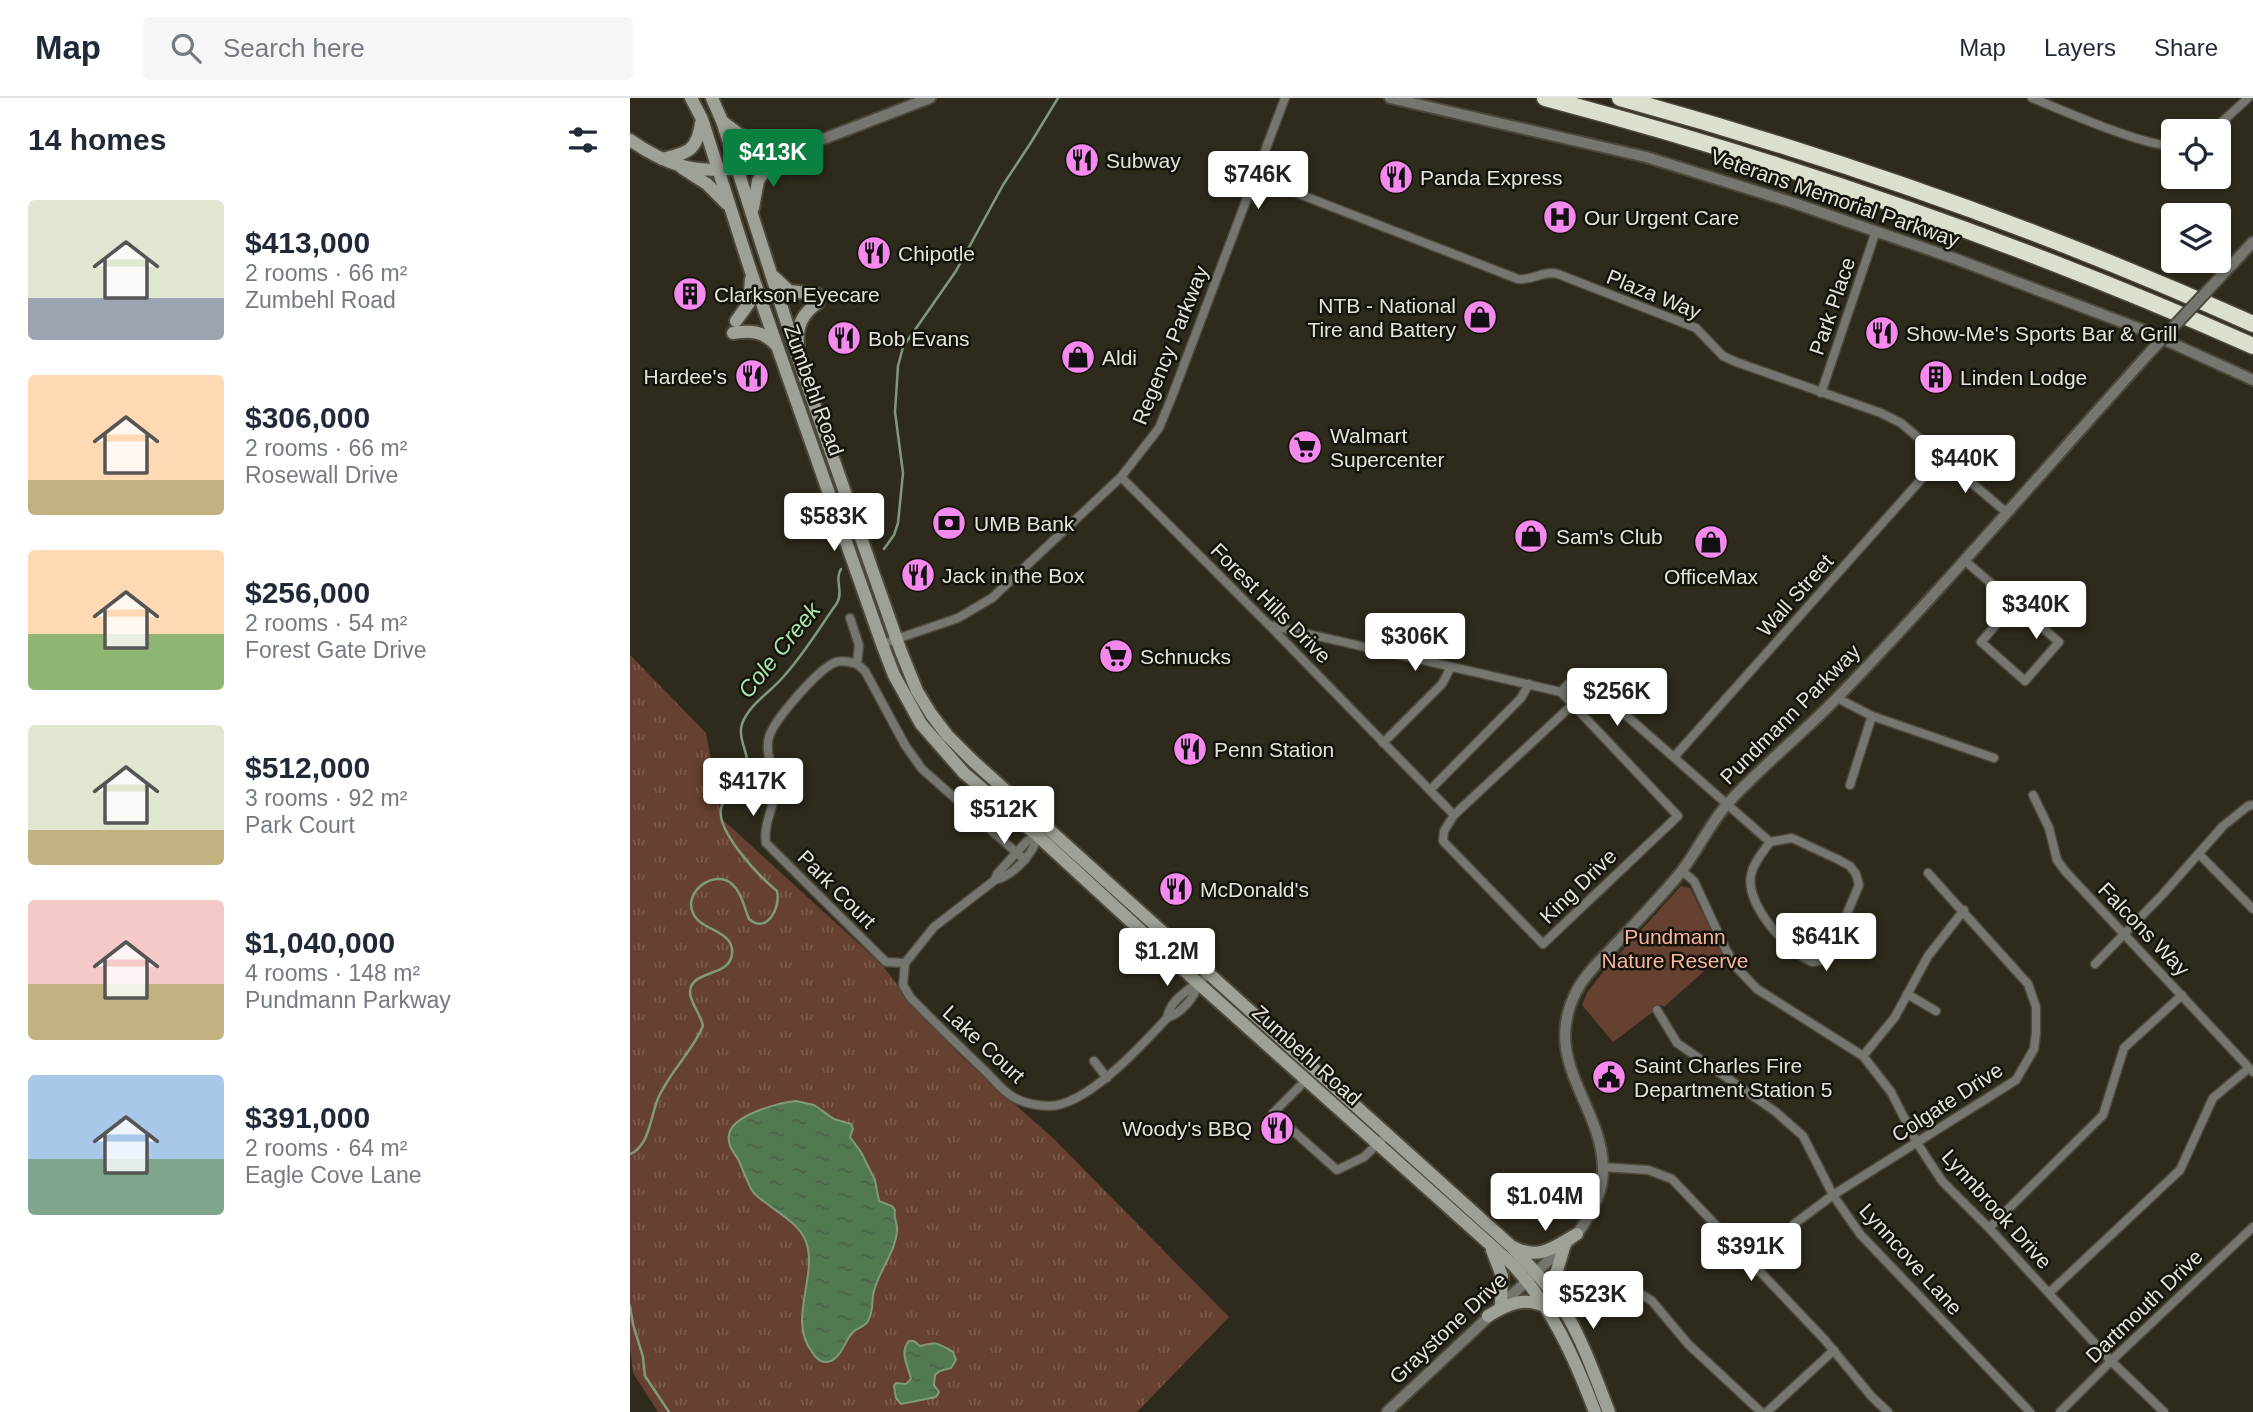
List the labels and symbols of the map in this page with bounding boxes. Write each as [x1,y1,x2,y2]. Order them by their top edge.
pin: $413K [724,130,822,189]
restaurant icon: Subway [1063,141,1101,179]
street label: Veterans Memorial Parkway [1708,145,1963,252]
place label: Subway [1106,149,1181,172]
pin: $746K [1209,152,1307,211]
restaurant icon: Panda Express [1377,158,1415,196]
place label: Panda Express [1420,166,1562,189]
hospital icon: Our Urgent Care [1541,198,1579,236]
place label: Our Urgent Care [1584,206,1739,229]
restaurant icon: Chipotle [855,234,893,272]
place label: Chipotle [898,242,975,265]
street label: Park Place [1805,254,1859,358]
street label: Regency Parkway [1128,262,1213,428]
street label: Plaza Way [1604,265,1705,324]
building icon: Clarkson Eyecare [671,275,709,313]
place label: Clarkson Eyecare [714,283,880,306]
place label: NTB - National Tire and Battery [1307,294,1456,341]
shop icon: NTB - National Tire and Battery [1461,298,1499,336]
restaurant icon: Show-Me's Sports Bar & Grill [1863,314,1901,352]
restaurant icon: Bob Evans [825,319,863,357]
street label: Zumbehl Road [780,321,848,459]
place label: Show-Me's Sports Bar & Grill [1906,322,2177,345]
place label: Bob Evans [868,327,970,350]
shop icon: Aldi [1059,338,1097,376]
place label: Aldi [1102,346,1137,369]
restaurant icon: Hardee's [733,357,771,395]
building icon: Linden Lodge [1917,358,1955,396]
place label: Hardee's [644,365,727,388]
place label: Linden Lodge [1960,366,2087,389]
place label: Walmart Supercenter [1330,424,1444,471]
supermarket icon: Walmart Supercenter [1286,428,1324,466]
pin: $440K [1916,436,2014,495]
pin: $583K [785,494,883,553]
bank icon: UMB Bank [930,504,968,542]
place label: UMB Bank [974,512,1075,535]
shop icon: Sam's Club [1512,517,1550,555]
shop icon: OfficeMax [1692,523,1730,561]
place label: Sam's Club [1556,525,1663,548]
street label: Forest Hills Drive [1206,538,1336,668]
street label: Wall Street [1752,549,1838,641]
restaurant icon: Jack in the Box [899,556,937,594]
place label: Jack in the Box [942,564,1085,587]
place label: OfficeMax [1664,565,1759,588]
pin: $340K [1987,582,2085,641]
water label: Cole Creek [733,596,826,703]
pin: $306K [1366,614,1464,673]
supermarket icon: Schnucks [1097,637,1135,675]
street label: Pundmann Parkway [1715,639,1865,789]
place label: Schnucks [1140,645,1231,668]
pin: $256K [1568,668,1666,728]
restaurant icon: Penn Station [1171,730,1209,768]
place label: Penn Station [1214,738,1334,761]
pin: $417K [704,758,802,818]
pin: $512K [955,786,1053,846]
street label: King Drive [1535,844,1621,928]
street label: Park Court [793,845,881,933]
restaurant icon: McDonald's [1157,870,1195,908]
place label: McDonald's [1200,878,1309,901]
street label: Falcons Way [2094,878,2195,981]
pin: $641K [1777,914,1875,973]
park label: Pundmann Nature Reserve [1601,925,1749,972]
pin: $1.2M [1118,928,1216,988]
street label: Zumbehl Road [1248,1000,1366,1110]
street label: Lake Court [939,1001,1030,1088]
place label: Saint Charles Fire Department Station 5 [1634,1054,1832,1101]
public building icon: Saint Charles Fire Department Station 5 [1590,1058,1628,1096]
street label: Colgate Drive [1887,1058,2007,1146]
restaurant icon: Woody's BBQ [1258,1109,1296,1147]
place label: Woody's BBQ [1122,1117,1252,1140]
street label: Lynnbrook Drive [1938,1145,2056,1273]
pin: $1.04M [1488,1174,1602,1233]
street label: Lynncove Lane [1855,1199,1967,1319]
pin: $391K [1702,1224,1800,1283]
street label: Dartmouth Drive [2081,1245,2207,1367]
street label: Graystone Drive [1385,1268,1511,1388]
pin: $523K [1544,1272,1642,1331]

